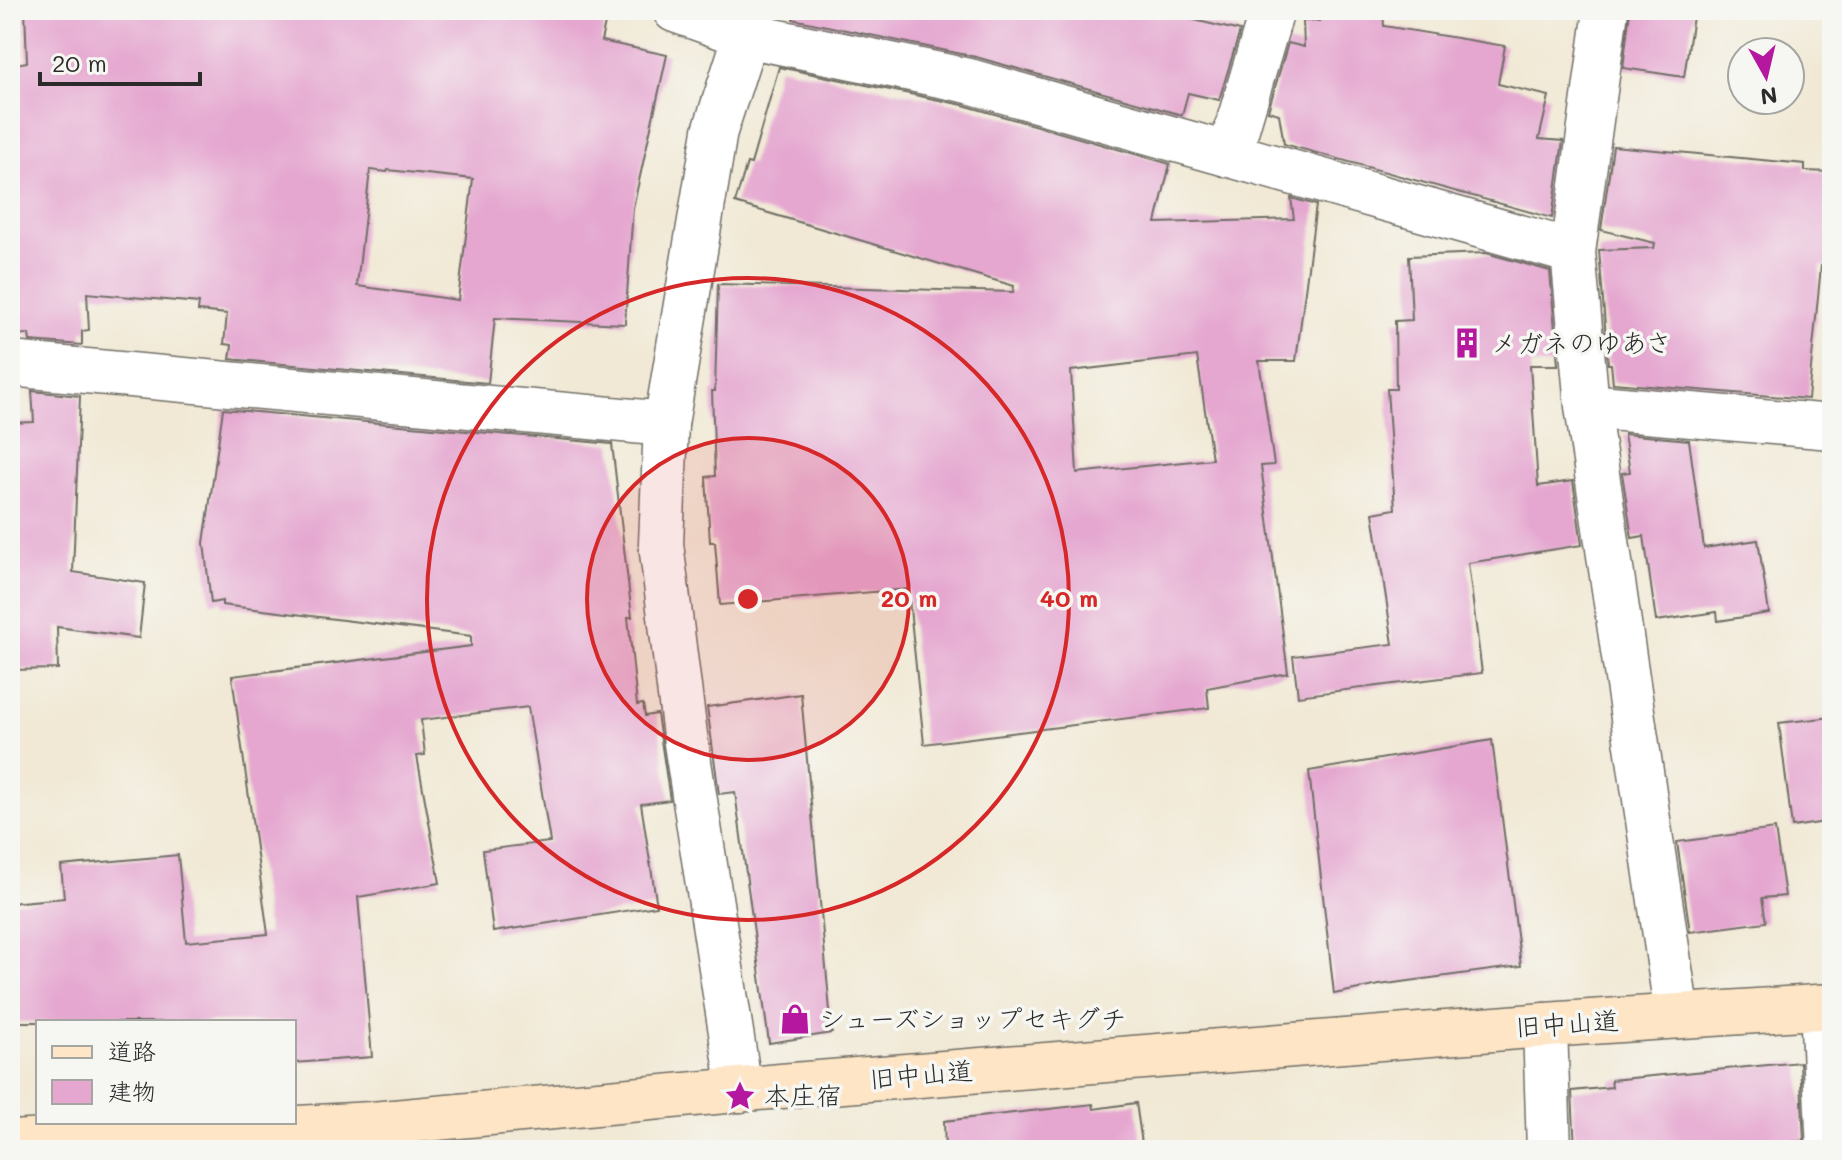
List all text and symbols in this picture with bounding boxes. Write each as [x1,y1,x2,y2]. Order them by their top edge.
scale bar [40,36,200,86]
north arrow [1726,36,1806,116]
text: 20 m [52,47,107,78]
text: N [1759,81,1779,112]
place label: メガネのゆあさ [1491,325,1671,359]
building icon: メガネのゆあさ [1450,326,1484,360]
text: 20 m [881,582,937,613]
text: 40 m [1040,582,1098,613]
centre of rings [734,585,762,613]
place label: シューズショップセキグチ [819,1001,1126,1035]
shop icon: シューズショップセキグチ [778,1002,812,1036]
street label: 旧中山道 [1514,1002,1620,1044]
legend [36,1020,296,1124]
text: 道路 [108,1035,156,1066]
street label: 旧中山道 [868,1053,974,1095]
text: 建物 [108,1075,156,1106]
place label: 本庄宿 [764,1078,842,1112]
place icon: 本庄宿 [723,1079,757,1113]

